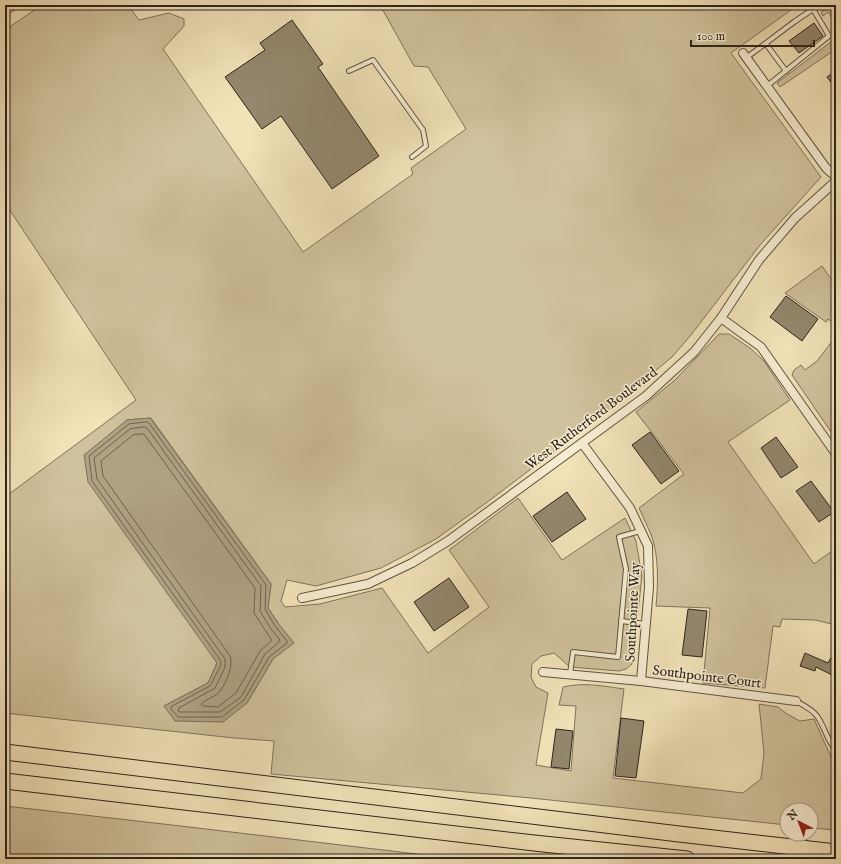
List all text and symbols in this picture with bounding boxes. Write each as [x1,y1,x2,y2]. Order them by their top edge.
scale bar [691,22,814,48]
text: 100 m [697,29,725,44]
street label: West Rutherford Boulevard [522,363,662,474]
street label: Southpointe Way [621,562,645,662]
street label: Southpointe Court [651,661,762,693]
north arrow [779,802,819,842]
text: N [784,807,802,824]

